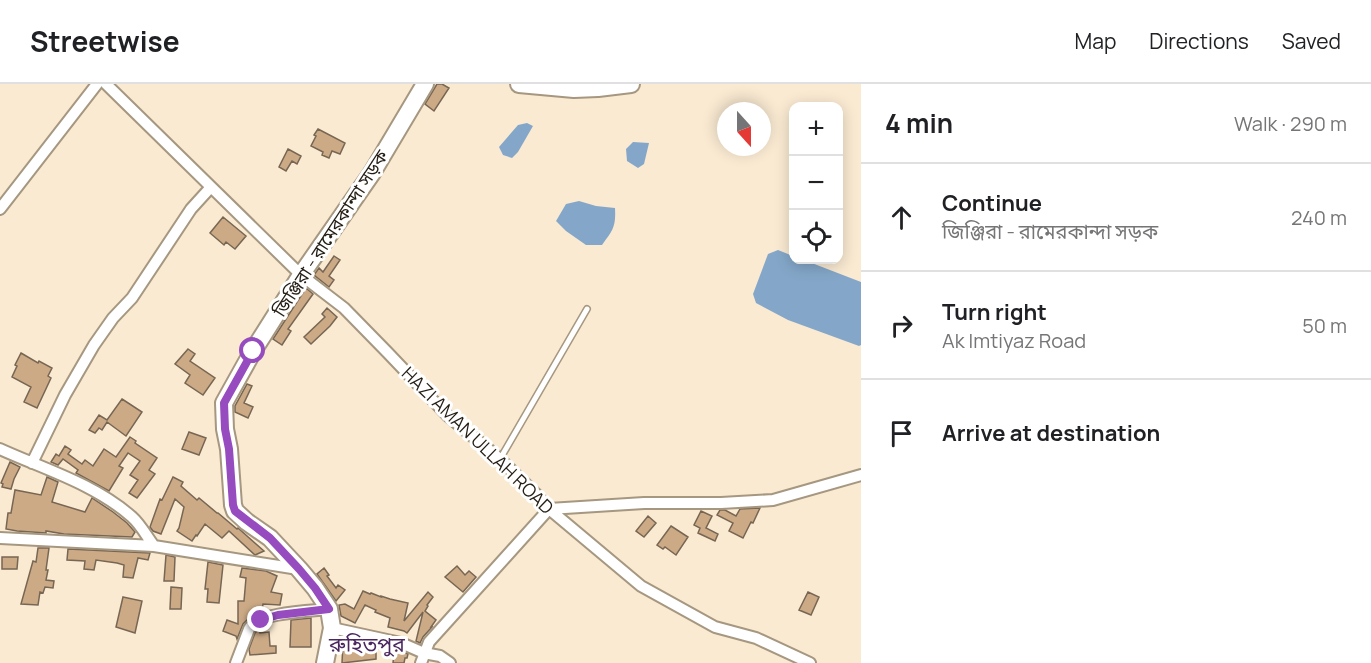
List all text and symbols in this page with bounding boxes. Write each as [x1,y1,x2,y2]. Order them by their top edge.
text: Streetwise [30,22,180,60]
text: Map [1075,27,1116,55]
text: Directions [1149,27,1249,55]
text: Saved [1282,27,1341,55]
north arrow [717,102,771,156]
map controls [789,102,843,264]
button: + [789,102,843,156]
text: 4 min [885,105,953,141]
text: Walk · 290 m [1234,110,1347,137]
street label: জিঞ্জিরা - রামেরকান্দা সড়ক [266,145,393,322]
button: − [789,156,843,210]
text: Continue [942,188,1042,218]
icon: ahead [885,201,918,234]
text: 240 m [1291,204,1347,231]
button: locate [789,210,843,264]
text: জিঞ্জিরা - রামেরকান্দা সড়ক [942,218,1158,245]
text: Turn right [942,297,1047,327]
icon: right [885,309,918,342]
text: 50 m [1302,312,1347,339]
text: Ak Imtiyaz Road [942,327,1086,354]
route start [239,337,265,363]
street label: HAZI AMAN ULLAH ROAD [397,361,559,519]
icon: arrive [885,417,918,450]
text: Arrive at destination [942,418,1160,448]
route end [247,606,273,632]
district label: রুহিতপুর [328,630,405,658]

